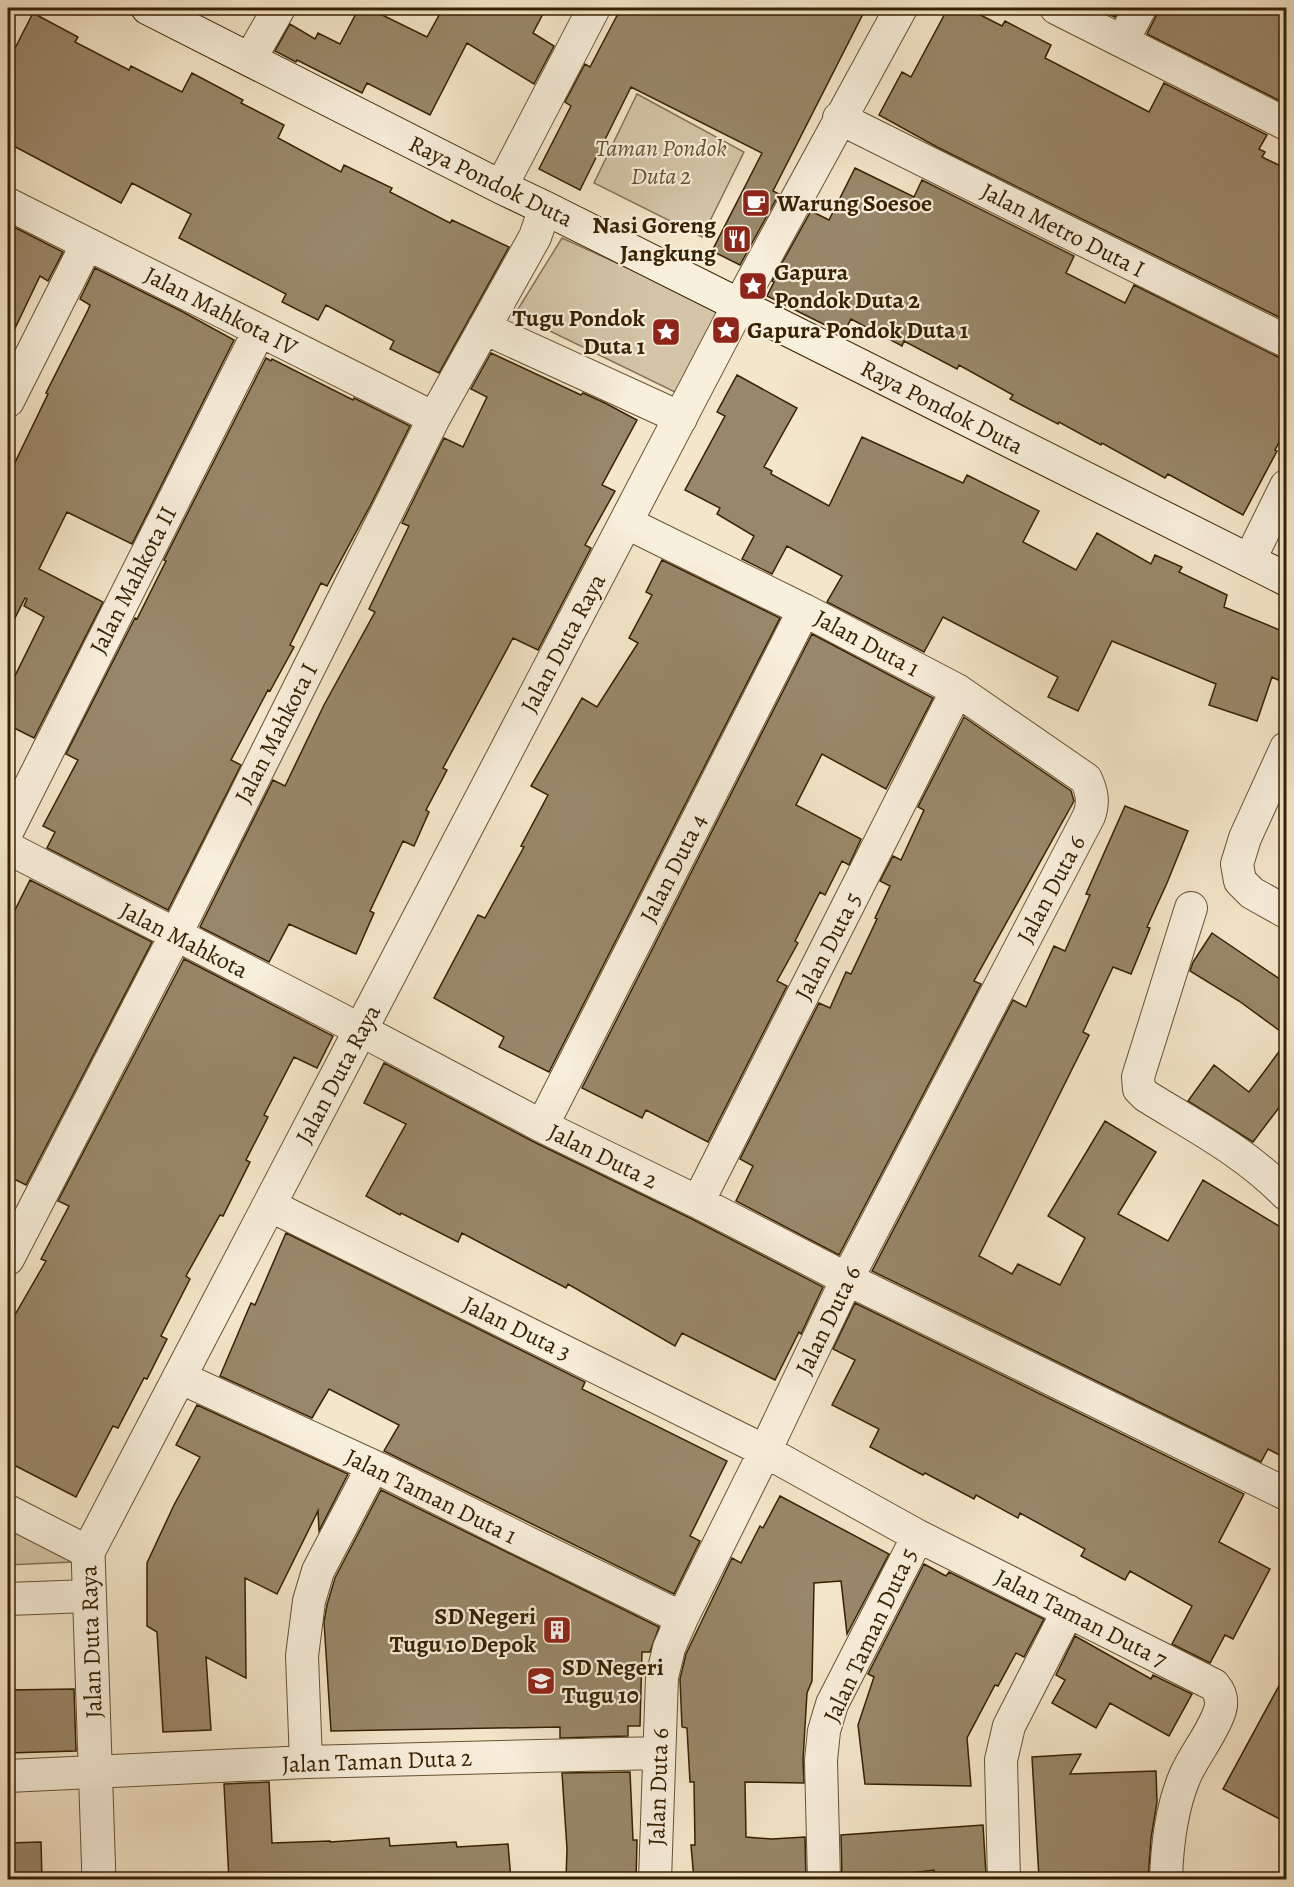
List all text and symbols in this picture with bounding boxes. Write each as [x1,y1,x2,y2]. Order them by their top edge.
street label: Raya Pondok Duta [404,127,579,235]
park label: Taman Pondok Duta 2 [595,132,727,192]
street label: Jalan Metro Duta I [976,175,1150,285]
cafe icon: Warung Soesoe [740,187,772,219]
place label: Warung Soesoe [776,187,932,219]
place label: Nasi Goreng Jangkung [592,209,717,269]
restaurant icon: Nasi Goreng Jangkung [721,223,753,255]
place label: Gapura Pondok Duta 2 [774,256,920,316]
street label: Jalan Mahkota IV [139,259,303,364]
place icon: Gapura Pondok Duta 2 [737,270,769,302]
place label: Tugu Pondok Duta 1 [512,302,646,362]
place icon: Gapura Pondok Duta 1 [710,314,742,346]
place label: Gapura Pondok Duta 1 [747,314,969,346]
place icon: Tugu Pondok Duta 1 [650,316,682,348]
street label: Raya Pondok Duta [855,352,1030,462]
street label: Jalan Mahkota II [82,501,184,659]
street label: Jalan Duta Raya [513,567,614,718]
street label: Jalan Duta 1 [809,602,925,684]
street label: Jalan Mahkota I [227,657,325,809]
street label: Jalan Duta 4 [632,808,714,928]
street label: Jalan Duta 6 [1009,829,1093,949]
street label: Jalan Duta 5 [787,886,869,1006]
street label: Jalan Mahkota [114,894,254,986]
street label: Jalan Duta Raya [288,998,389,1149]
street label: Jalan Duta 2 [543,1116,663,1196]
street label: Jalan Duta 6 [788,1260,868,1380]
street label: Jalan Duta 3 [457,1288,577,1368]
street label: Jalan Taman Duta 1 [340,1441,522,1551]
street label: Jalan Taman Duta 5 [815,1542,925,1728]
street label: Jalan Taman Duta 7 [989,1561,1173,1676]
street label: Jalan Duta Raya [72,1564,110,1719]
place label: SD Negeri Tugu 10 Depok [390,1600,537,1660]
building icon: SD Negeri Tugu 10 Depok [541,1614,573,1646]
place label: SD Negeri Tugu 10 [562,1651,664,1711]
school or university icon: SD Negeri Tugu 10 [525,1665,557,1697]
street label: Jalan Duta 6 [640,1727,676,1847]
street label: Jalan Taman Duta 2 [281,1742,473,1780]

